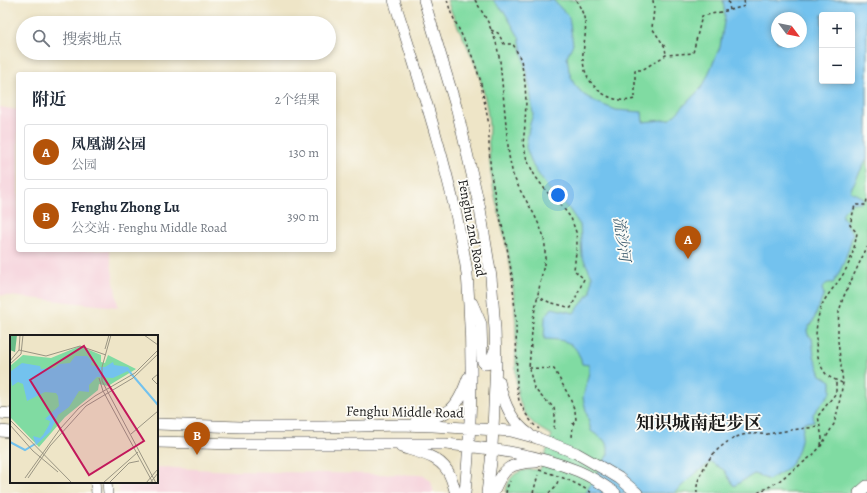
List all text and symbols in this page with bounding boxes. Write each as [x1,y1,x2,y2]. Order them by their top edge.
north arrow [771,12,807,48]
map controls [819,12,855,84]
button: + [819,12,855,48]
search box [16,16,336,60]
icon: search [30,27,52,49]
text: 搜索地点 [62,29,122,49]
button: − [819,48,855,84]
text: 附近 [32,88,66,111]
text: 2个结果 [275,91,320,108]
text: 凤凰湖公园 [71,134,146,154]
text: A [42,144,50,161]
text: 130 m [289,144,319,161]
text: 公园 [71,156,97,173]
street label: Fenghu 2nd Road [453,178,491,279]
your location [548,185,568,205]
text: Fenghu Zhong Lu [71,197,180,217]
text: B [42,208,50,225]
text: 390 m [287,208,319,225]
water label: 流沙河 [609,215,635,266]
text: 公交站 · Fenghu Middle Road [71,219,227,236]
pin: A [675,226,701,259]
inset map [10,335,158,483]
street label: Fenghu Middle Road [346,401,464,423]
district label: 知识城南起步区 [636,411,762,435]
pin: B [184,422,210,455]

